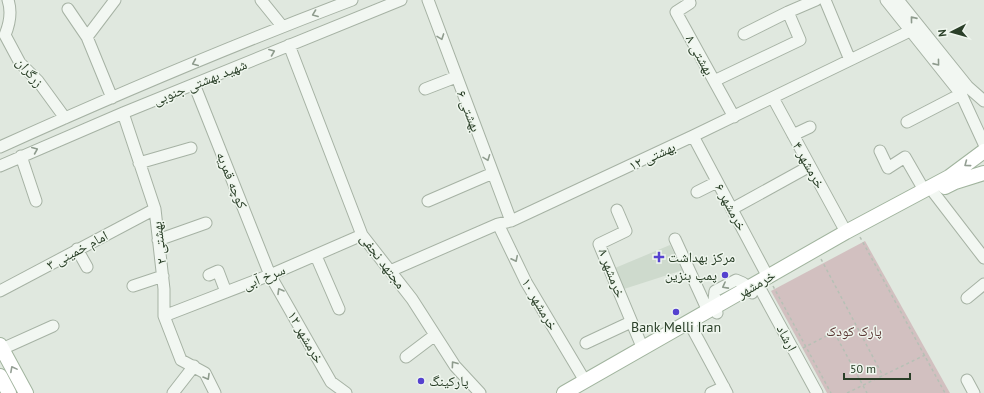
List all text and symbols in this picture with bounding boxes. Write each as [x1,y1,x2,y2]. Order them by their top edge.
one-way arrow [312,9,319,17]
north arrow [932,12,972,52]
one-way arrow [911,16,918,23]
text: N [935,29,949,37]
street label: بهشتی ۸ [682,32,718,78]
one-way arrow [437,33,445,40]
one-way arrow [269,49,276,57]
street label: زرگران [12,53,48,91]
street label: شهید بهشتی جنوبی [150,55,250,109]
one-way arrow [191,58,199,66]
one-way arrow [932,59,939,66]
street label: بهشتی ۶ [453,88,485,135]
street label: بهشتی ۱۲ [626,137,678,175]
street label: خرمشهر ۴ [789,138,829,192]
one-way arrow [31,147,39,155]
street label: کوچه قمریه [212,149,252,211]
one-way arrow [483,155,491,162]
one-way arrow [964,159,971,166]
street label: خرمشهر ۶ [711,180,751,234]
street label: بهشتی ۲ [147,220,171,266]
street label: امام خمینی ۳ [43,226,111,275]
street label: مجتهد نجفی [356,230,410,292]
street label: خرمشهر ۸ [594,246,630,300]
place label: مرکز بهداشت [668,248,735,266]
marker: مرکز بهداشت [653,251,665,263]
one-way arrow [510,255,518,263]
street label: سرخ آبی [240,260,288,295]
place label: پمپ بنزین [665,266,717,284]
street label: خرمشهر [733,266,778,303]
marker: پمپ بنزین [720,270,730,280]
street label: خرمشهر ۱۰ [518,275,562,333]
one-way arrow [722,281,729,288]
one-way arrow [277,288,284,296]
marker: Bank Melli Iran [671,307,681,317]
street label: خرمشهر ۱۲ [284,308,328,366]
place label: Bank Melli Iran [631,318,721,336]
street label: ارشاد [773,322,801,354]
park label: پارک کودک [826,322,882,340]
scale bar [844,355,910,381]
one-way arrow [452,361,459,368]
text: 50 m [850,361,876,376]
one-way arrow [10,366,17,373]
place label: پارکینگ [429,372,469,390]
one-way arrow [202,373,209,380]
marker: پارکینگ [416,376,426,386]

